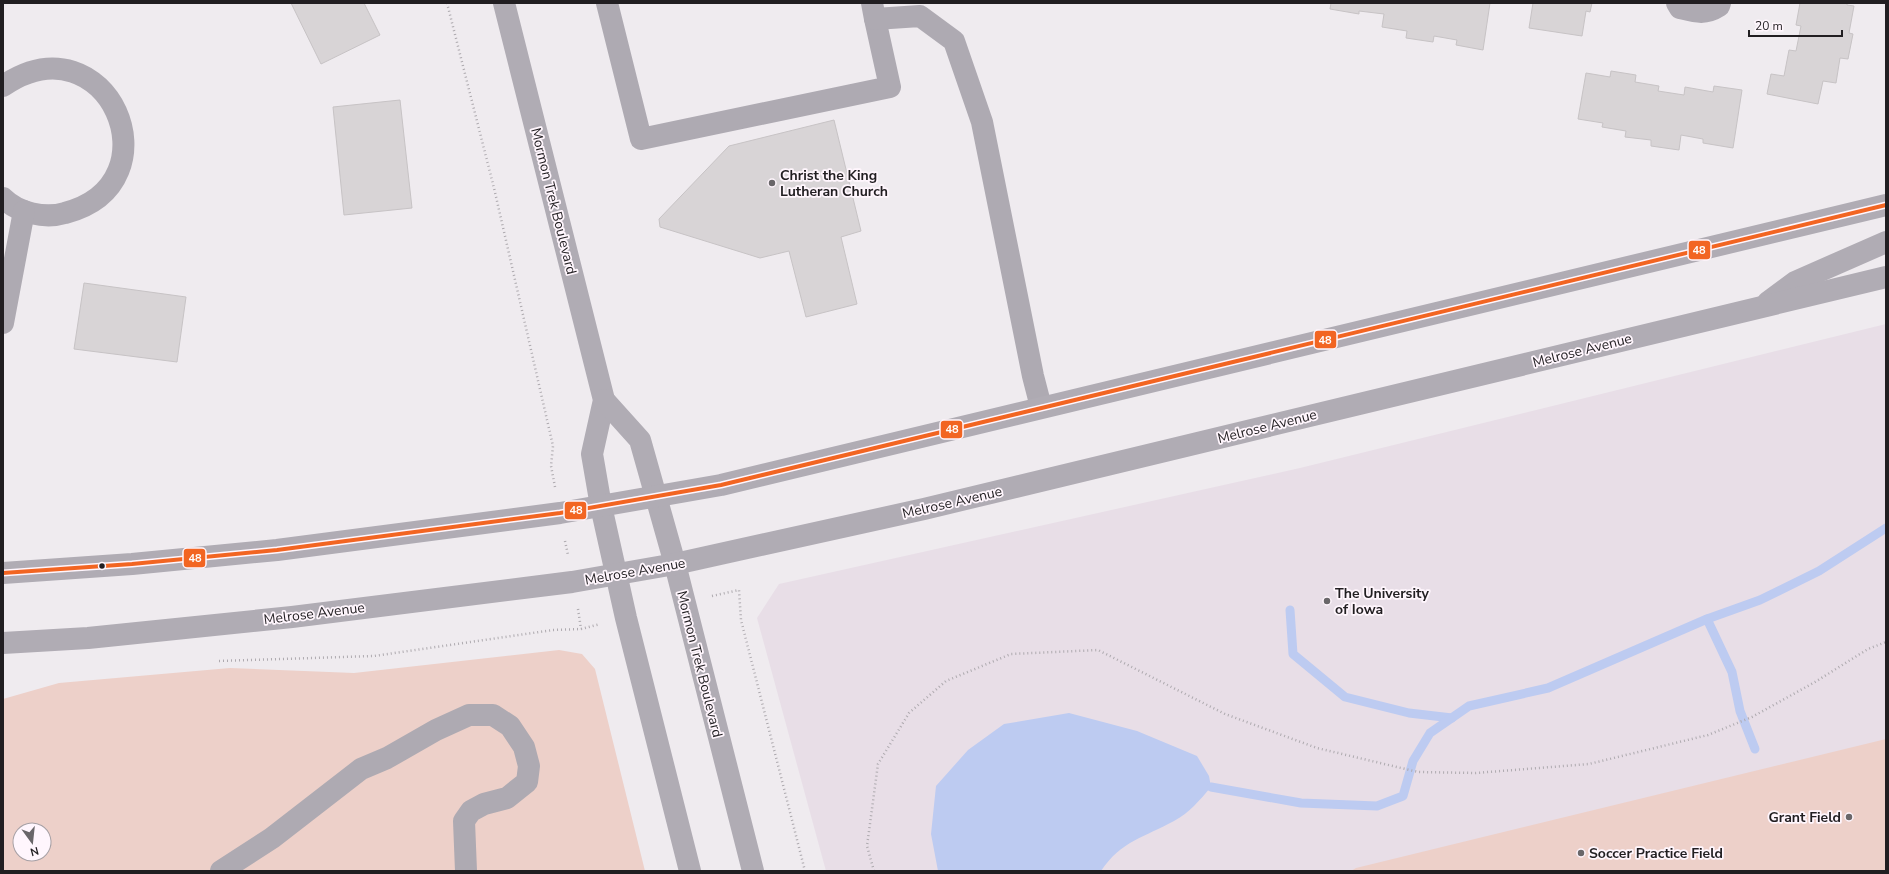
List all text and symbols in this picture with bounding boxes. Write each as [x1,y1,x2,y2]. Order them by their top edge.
scale bar [1749,12,1842,38]
text: 20 m [1755,18,1783,34]
street label: Mormon Trek Boulevard [526,126,581,276]
place label: Christ the King Lutheran Church [780,166,888,201]
marker: Christ the King Lutheran Church [767,178,777,188]
line badge: 48 [1688,240,1711,260]
text: 48 [1692,243,1706,258]
street label: Melrose Avenue [1530,329,1634,372]
line badge: 48 [1314,330,1337,349]
text: 48 [1318,333,1332,348]
street label: Melrose Avenue [1215,405,1319,448]
line badge: 48 [940,420,963,439]
text: 48 [945,422,959,437]
street label: Melrose Avenue [900,482,1004,523]
line badge: 48 [564,501,587,520]
text: 48 [569,503,583,518]
line badge: 48 [183,548,206,568]
text: 48 [188,551,202,566]
street label: Melrose Avenue [583,553,687,590]
unlabelled marker [97,561,107,571]
place label: The University of Iowa [1335,584,1429,619]
street label: Mormon Trek Boulevard [672,589,727,739]
marker: The University of Iowa [1322,596,1332,606]
street label: Melrose Avenue [262,598,366,629]
place label: Grant Field [1768,808,1841,827]
marker: Grant Field [1844,812,1854,822]
north arrow [12,822,52,862]
text: N [29,843,40,859]
place label: Soccer Practice Field [1589,844,1723,863]
marker: Soccer Practice Field [1576,848,1586,858]

